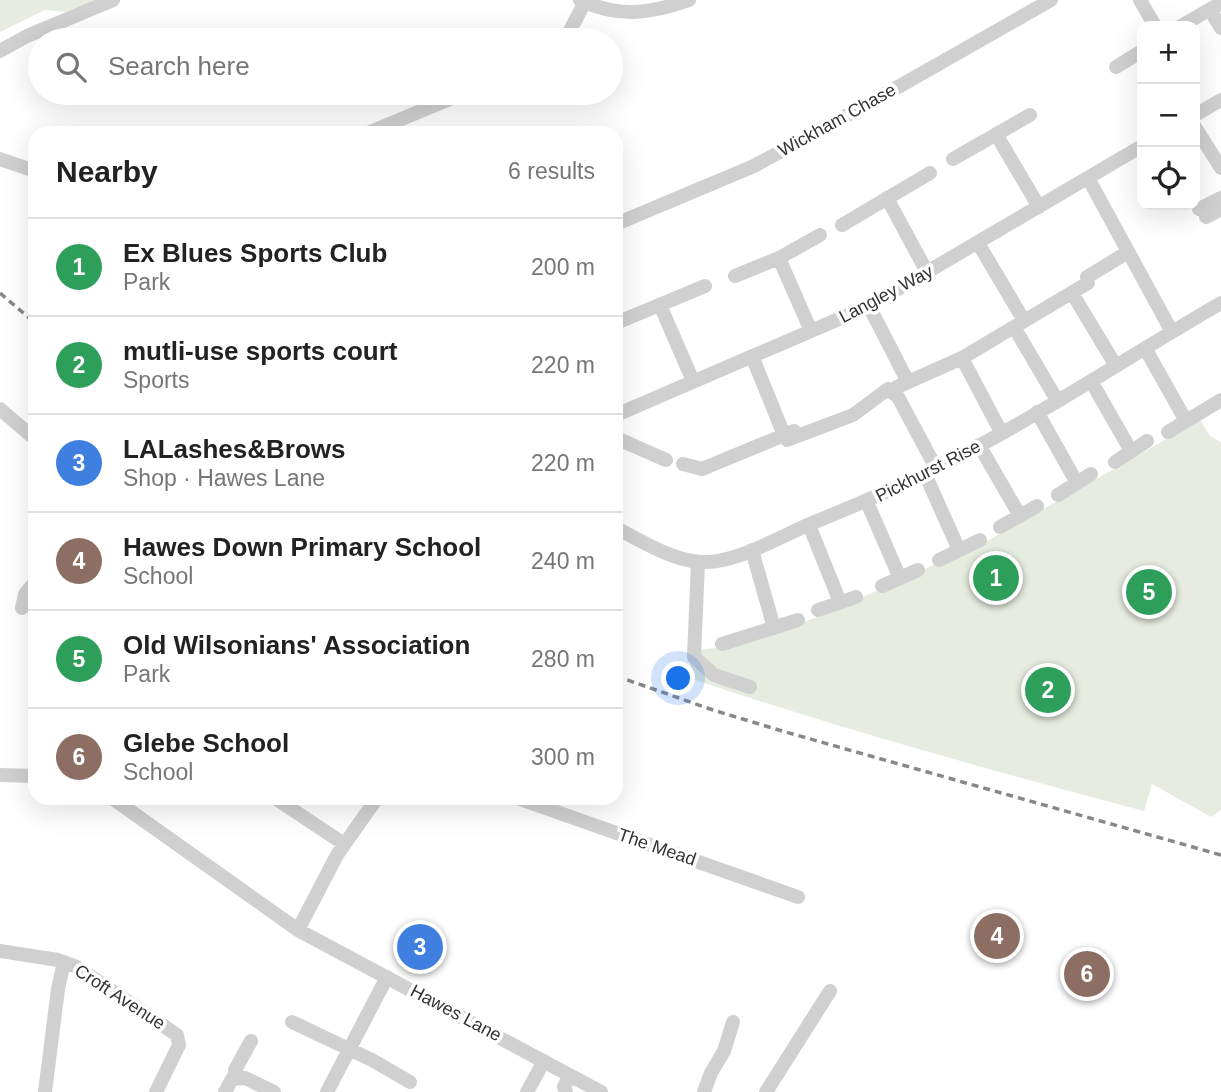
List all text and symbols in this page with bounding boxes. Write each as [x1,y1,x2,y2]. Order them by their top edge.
map controls [1137,21,1200,210]
button: + [1137,21,1200,84]
search box [28,28,623,105]
icon: search [52,48,90,86]
text: Search here [108,51,250,81]
street label: Wickham Chase [775,79,899,161]
button: − [1137,84,1200,147]
button: locate [1137,147,1200,210]
text: Nearby [56,155,158,188]
text: 6 results [508,158,595,184]
text: Ex Blues Sports Club [123,238,387,268]
text: 1 [73,254,85,280]
text: 200 m [531,254,595,280]
street label: Langley Way [836,261,936,327]
text: Park [123,269,170,295]
text: mutli-use sports court [123,336,397,366]
text: 2 [73,352,85,378]
text: 220 m [531,352,595,378]
text: Sports [123,367,189,393]
text: LALashes&Brows [123,434,346,464]
street label: Pickhurst Rise [872,436,984,506]
text: 3 [73,450,85,476]
text: 220 m [531,450,595,476]
text: Shop · Hawes Lane [123,465,325,491]
text: Hawes Down Primary School [123,532,481,562]
text: 4 [73,548,85,574]
text: 240 m [531,548,595,574]
pin: 1 [973,552,1019,604]
text: School [123,563,193,589]
pin: 5 [1126,566,1172,618]
text: Old Wilsonians' Association [123,630,470,660]
text: 5 [73,646,85,672]
text: 280 m [531,646,595,672]
text: Park [123,661,170,687]
your location [661,661,695,695]
pin: 2 [1025,664,1071,716]
text: Glebe School [123,728,289,758]
text: 6 [73,744,85,770]
text: 300 m [531,744,595,770]
text: School [123,759,193,785]
street label: The Mead [615,824,699,870]
pin: 4 [974,910,1020,962]
pin: 3 [397,921,443,973]
pin: 6 [1064,948,1110,1000]
street label: Croft Avenue [71,960,169,1034]
street label: Hawes Lane [407,981,505,1045]

